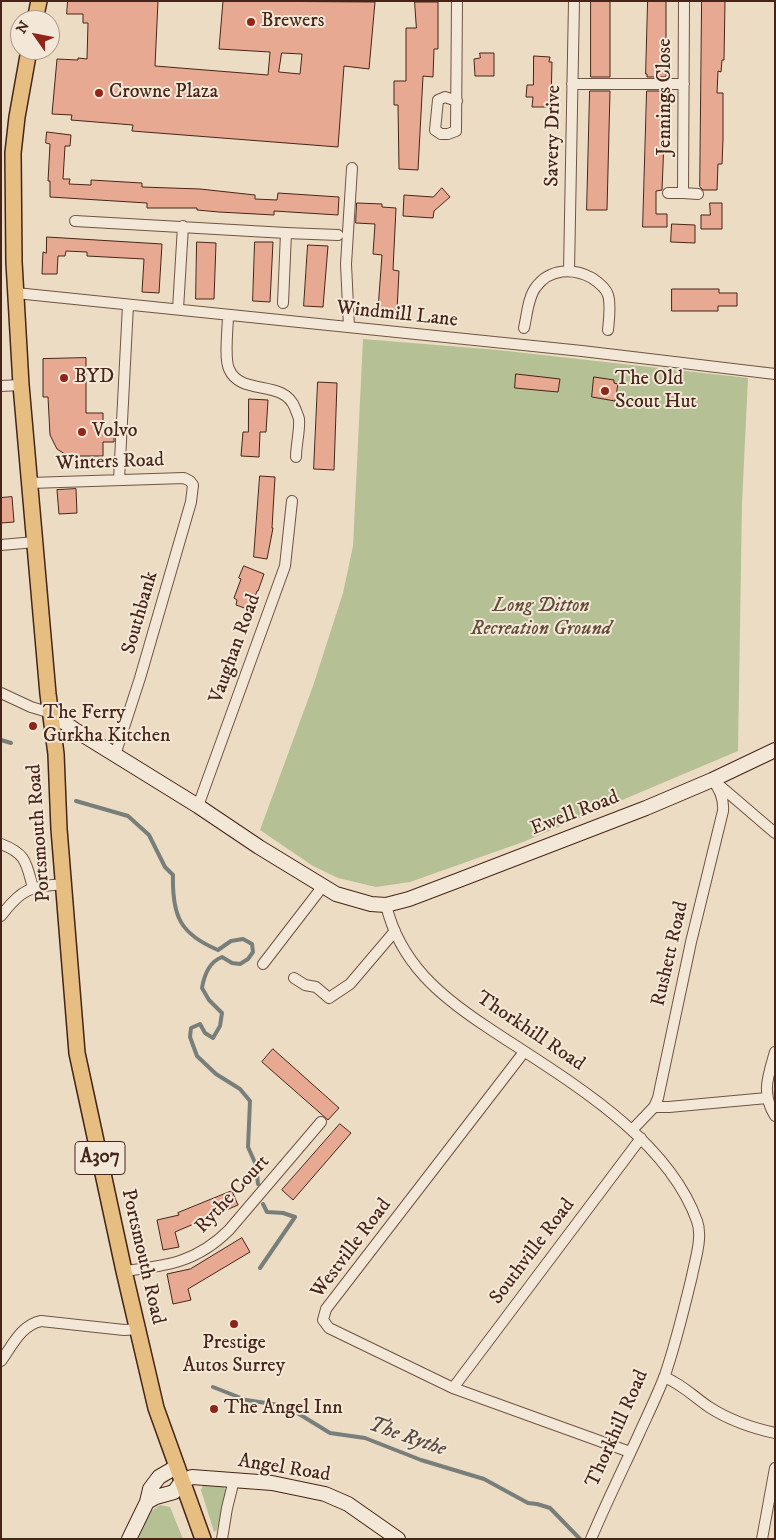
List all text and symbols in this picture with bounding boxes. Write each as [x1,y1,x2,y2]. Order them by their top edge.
north arrow [10,10,60,60]
place label: Brewers [261,10,324,34]
marker: Brewers [245,16,257,28]
text: N [13,18,34,37]
street label: Jennings Close [654,38,678,156]
place label: Crowne Plaza [109,81,218,105]
street label: Savery Drive [541,85,567,187]
marker: Crowne Plaza [93,87,105,99]
street label: Windmill Lane [335,297,459,333]
place label: BYD [74,366,114,390]
place label: The Old Scout Hut [615,368,697,415]
marker: BYD [58,372,70,384]
marker: The Old Scout Hut [599,385,611,397]
place label: Volvo [92,420,138,444]
marker: Volvo [76,426,88,438]
street label: Winters Road [55,449,165,477]
street label: Southbank [118,569,164,657]
street label: Vaughan Road [205,591,267,707]
park label: Long Ditton Recreation Ground [471,595,611,642]
place label: The Ferry Gurkha Kitchen [43,702,170,749]
marker: The Ferry Gurkha Kitchen [27,720,39,732]
street label: Portsmouth Road [23,763,57,903]
street label: Ewell Road [527,786,623,842]
street label: Rushett Road [647,899,695,1009]
street label: Thorkhill Road [471,987,589,1077]
road number: A307 [75,1142,125,1174]
street label: Rythe Court [191,1151,275,1239]
street label: Portsmouth Road [115,1187,169,1327]
street label: Westville Road [307,1194,397,1304]
street label: Southville Road [485,1194,581,1310]
marker: Prestige Autos Surrey [228,1318,240,1330]
place label: Prestige Autos Surrey [183,1332,285,1379]
street label: Thorkhill Road [581,1367,655,1491]
place label: The Angel Inn [224,1397,343,1421]
marker: The Angel Inn [208,1403,220,1415]
water label: The Rythe [365,1413,449,1463]
street label: Angel Road [236,1450,332,1488]

